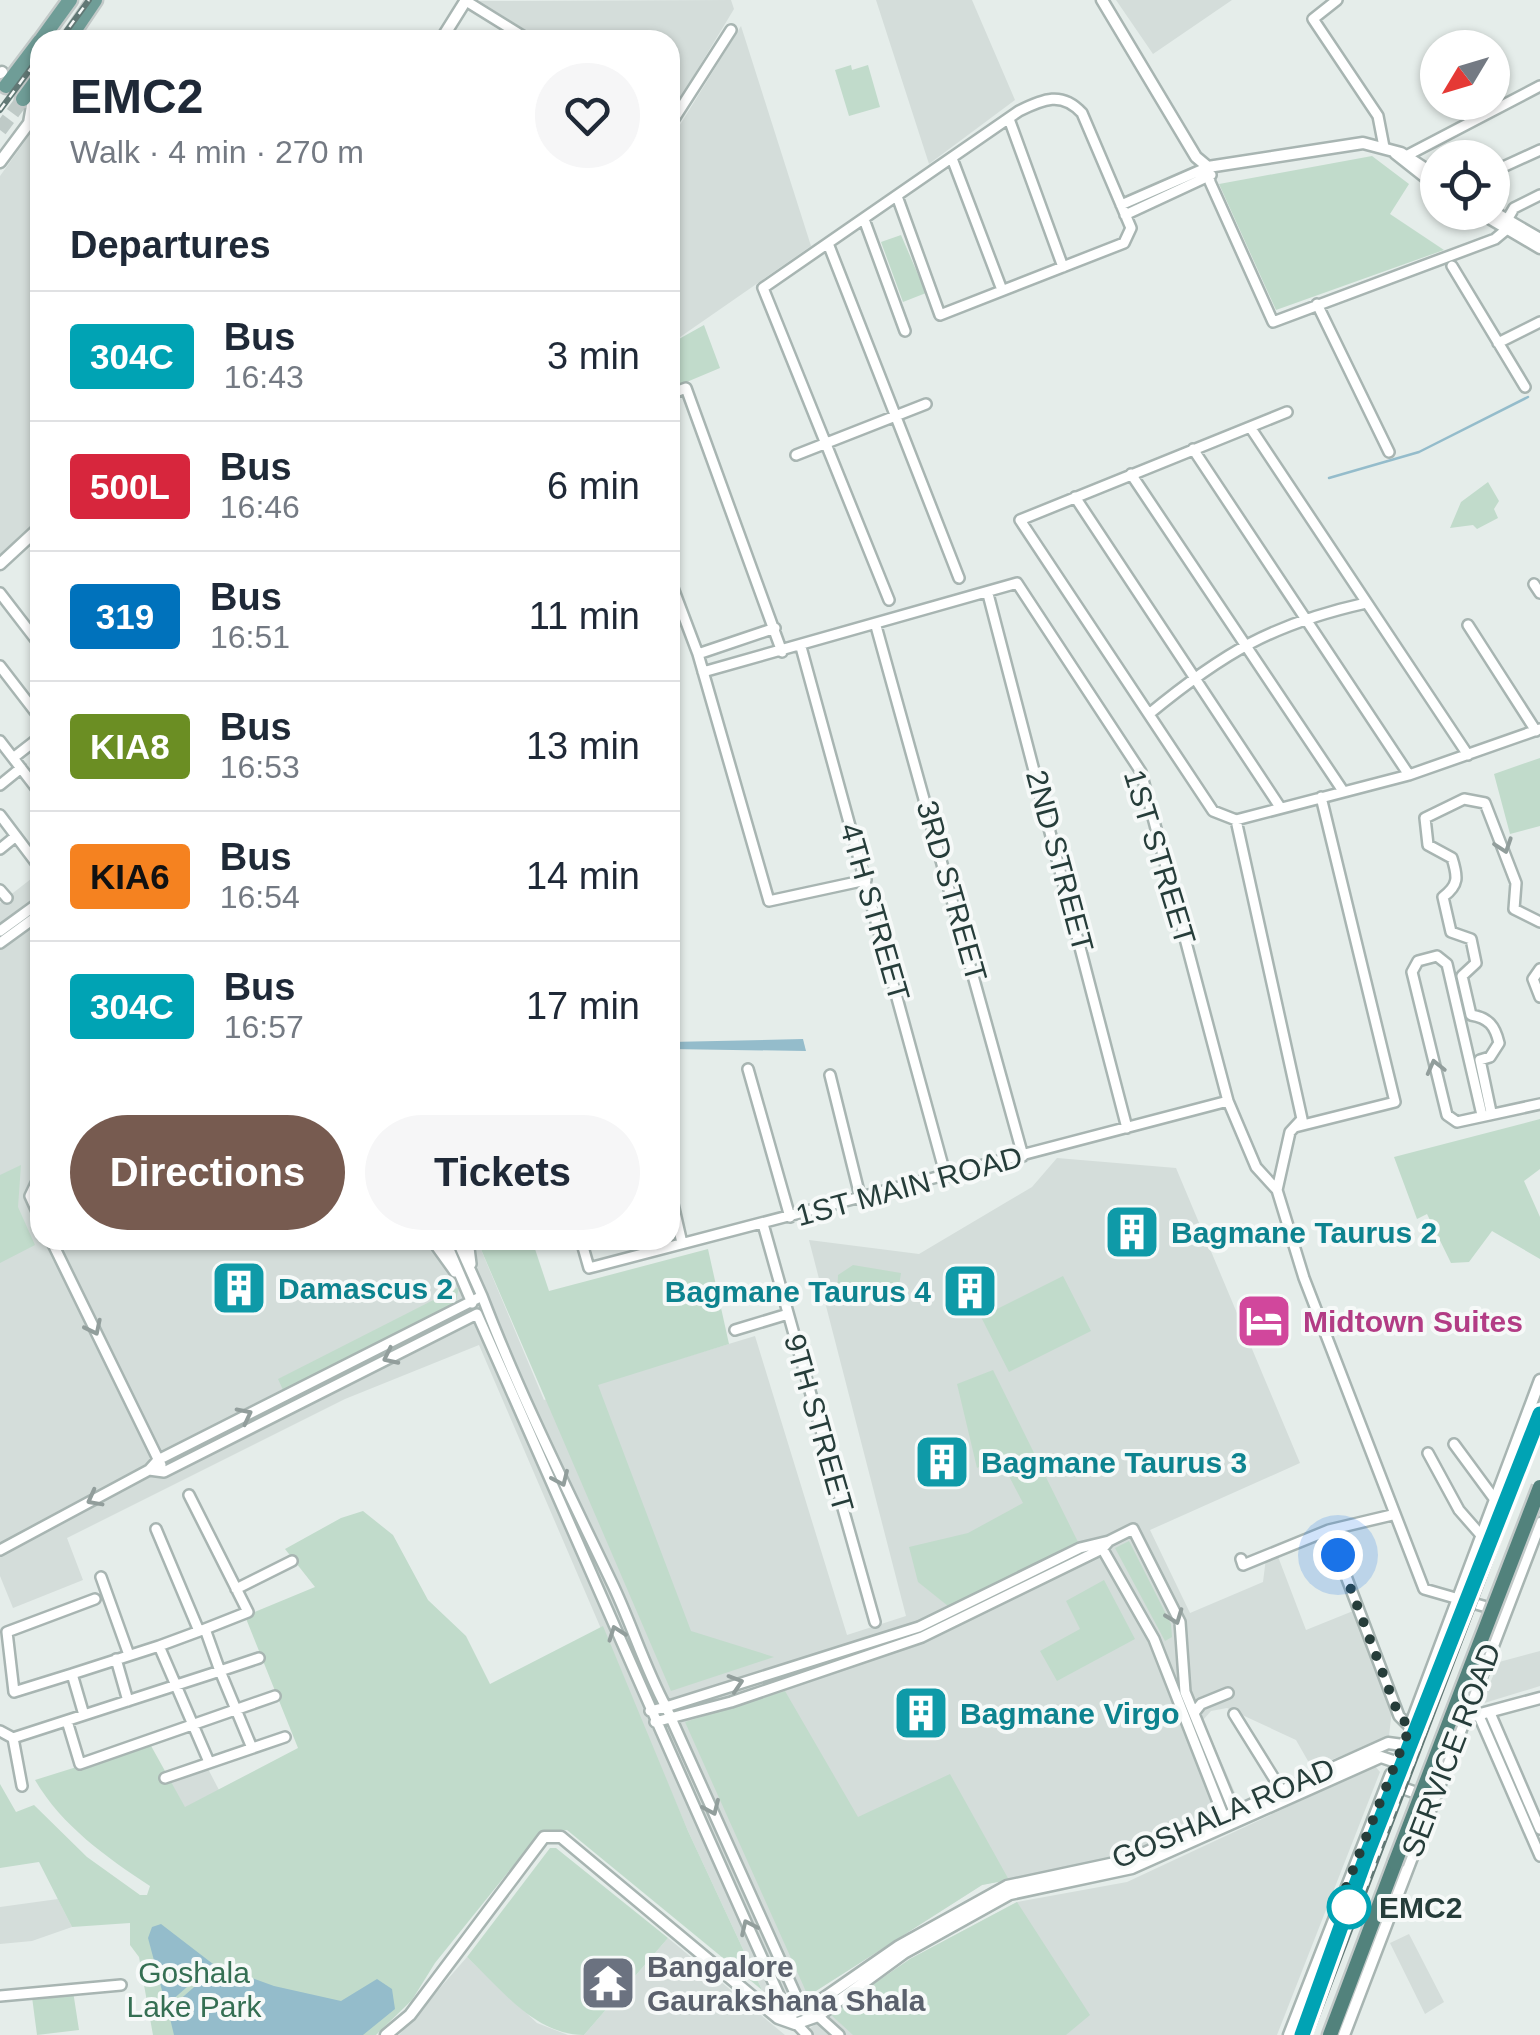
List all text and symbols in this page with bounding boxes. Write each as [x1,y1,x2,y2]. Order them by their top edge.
north arrow [1420,30,1510,120]
map controls [1420,30,1510,230]
button: heart [535,63,640,168]
text: EMC2 [70,70,203,123]
text: Walk · 4 min · 270 m [70,134,364,170]
button: locate [1420,140,1510,230]
text: Departures [70,224,271,266]
text: Bus [224,316,295,358]
text: 3 min [547,335,640,377]
text: 304C [90,337,174,376]
text: 16:43 [224,359,304,395]
text: Bus [220,446,292,488]
text: 6 min [547,465,640,507]
text: 500L [90,467,170,506]
text: 16:46 [220,489,300,525]
text: Bus [210,576,282,618]
text: 11 min [529,595,640,637]
text: 319 [96,597,154,636]
text: 16:51 [210,619,290,655]
text: Bus [220,706,292,748]
text: 13 min [526,725,640,767]
text: KIA8 [90,727,170,766]
text: 16:53 [220,749,300,785]
street label: 1ST STREET [1118,766,1202,948]
street label: 2ND STREET [1020,767,1100,955]
street label: 3RD STREET [910,797,994,985]
street label: 4TH STREET [834,819,916,1005]
text: Bus [220,836,292,878]
one-way arrow [1493,837,1513,854]
text: 14 min [526,855,640,897]
text: KIA6 [90,857,170,896]
text: 16:54 [220,879,300,915]
text: Bus [224,966,295,1008]
text: 17 min [526,985,640,1027]
text: 304C [90,987,174,1026]
text: 16:57 [224,1009,304,1045]
one-way arrow [1426,1059,1447,1076]
button: Directions [70,1115,345,1230]
button: Tickets [365,1115,640,1230]
street label: 1ST MAIN ROAD [792,1140,1026,1232]
building icon: Bagmane Taurus 2 [1102,1202,1162,1262]
place label: Bagmane Taurus 2 [1171,1216,1437,1249]
building icon: Damascus 2 [209,1258,269,1318]
building icon: Bagmane Taurus 4 [940,1261,1000,1321]
place label: Damascus 2 [278,1272,453,1305]
place label: Bagmane Taurus 4 [665,1275,931,1308]
hotel icon: Midtown Suites [1234,1291,1294,1351]
place label: Midtown Suites [1303,1305,1523,1338]
one-way arrow [81,1317,101,1335]
street label: 9TH STREET [778,1330,860,1516]
one-way arrow [382,1345,400,1365]
one-way arrow [235,1408,253,1427]
building icon: Bagmane Taurus 3 [912,1432,972,1492]
place label: Bagmane Taurus 3 [981,1446,1247,1479]
one-way arrow [549,1469,569,1487]
one-way arrow [86,1487,104,1507]
your location [1313,1530,1363,1580]
one-way arrow [1163,1607,1184,1624]
one-way arrow [607,1625,628,1642]
street label: SERVICE ROAD [1395,1639,1507,1861]
one-way arrow [727,1675,744,1695]
building icon: Bagmane Virgo [891,1683,951,1743]
place label: Bagmane Virgo [960,1697,1180,1730]
street label: GOSHALA ROAD [1107,1751,1339,1875]
one-way arrow [700,1798,720,1816]
marker: EMC2 [1328,1886,1370,1928]
place label: EMC2 [1379,1891,1462,1924]
one-way arrow [740,1919,760,1937]
place label: Bangalore Gaurakshana Shala [647,1950,926,2017]
temple icon: Bangalore Gaurakshana Shala [578,1953,638,2013]
park label: Goshala Lake Park [126,1956,263,2023]

